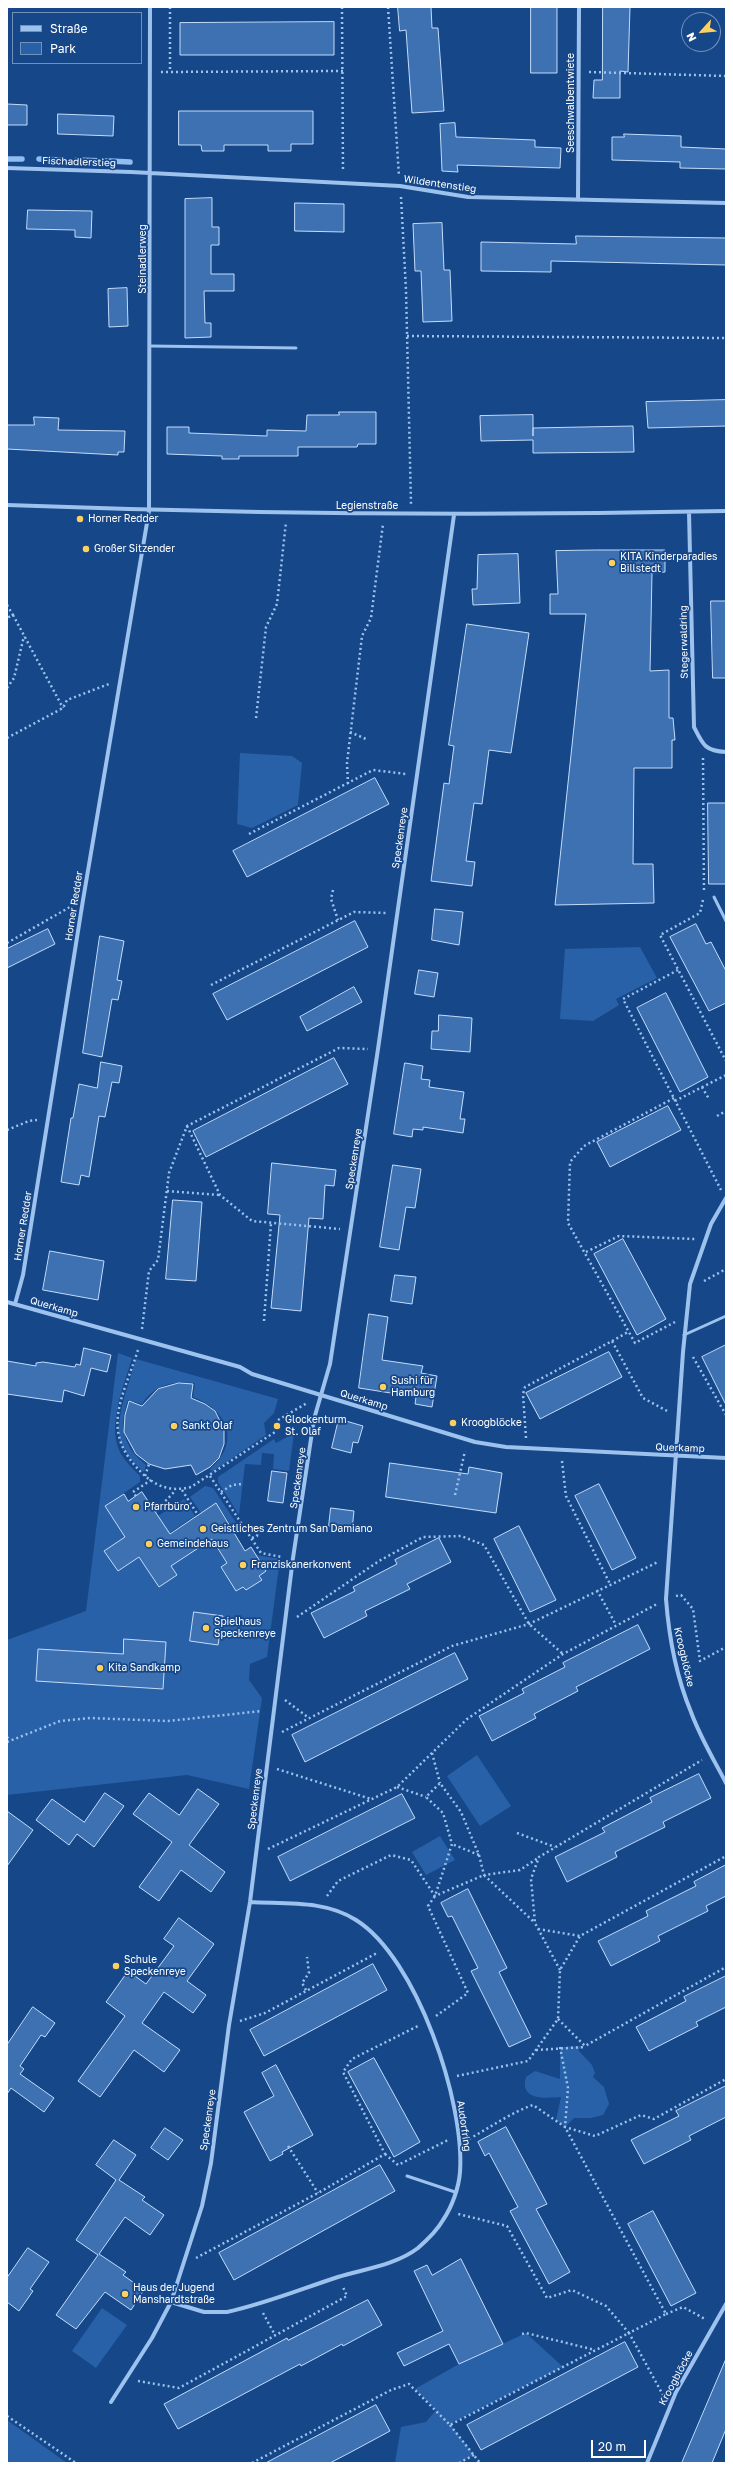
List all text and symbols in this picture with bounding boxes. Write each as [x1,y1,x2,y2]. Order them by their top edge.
legend [12,12,142,64]
north arrow [681,12,721,52]
text: Straße [50,21,88,36]
text: N [683,31,698,44]
text: Park [50,41,76,56]
street label: Seeschwalbentwiete [565,53,577,153]
street label: Fischadlerstieg [42,155,116,169]
street label: Wildentenstieg [403,173,477,195]
street label: Steinadlerweg [137,224,149,294]
street label: Legienstraße [336,500,398,512]
place label: Horner Redder [88,513,158,525]
marker: Horner Redder [75,514,85,524]
place label: Großer Sitzender [94,543,175,555]
marker: Großer Sitzender [81,544,91,554]
place label: KITA Kinderparadies Billstedt [620,551,717,574]
marker: KITA Kinderparadies Billstedt [607,558,617,568]
street label: Stegerwaldring [677,605,691,679]
street label: Speckenreye [390,807,410,869]
street label: Horner Redder [63,870,85,942]
street label: Speckenreye [343,1128,365,1190]
street label: Horner Redder [12,1190,34,1262]
street label: Querkamp [29,1294,79,1320]
place label: Sushi für Hamburg [391,1375,435,1398]
marker: Sushi für Hamburg [378,1382,388,1392]
street label: Querkamp [339,1387,389,1413]
place label: Glockenturm St. Olaf [285,1414,347,1438]
place label: Kroogblöcke [461,1417,522,1429]
marker: Kroogblöcke [448,1418,458,1428]
place label: Sankt Olaf [182,1420,232,1432]
marker: Sankt Olaf [169,1421,179,1431]
marker: Glockenturm St. Olaf [272,1421,282,1431]
street label: Querkamp [655,1441,705,1455]
street label: Speckenreye [288,1447,308,1509]
place label: Pfarrbüro [144,1501,190,1513]
marker: Pfarrbüro [131,1502,141,1512]
place label: Geistliches Zentrum San Damiano [211,1523,373,1535]
marker: Geistliches Zentrum San Damiano [198,1524,208,1534]
place label: Gemeindehaus [157,1538,228,1550]
marker: Gemeindehaus [144,1539,154,1549]
place label: Franziskanerkonvent [251,1559,351,1571]
marker: Franziskanerkonvent [238,1560,248,1570]
place label: Spielhaus Speckenreye [214,1616,276,1640]
marker: Spielhaus Speckenreye [201,1623,211,1633]
street label: Kroogblöcke [671,1626,697,1688]
place label: Kita Sandkamp [108,1662,180,1674]
marker: Kita Sandkamp [95,1663,105,1673]
street label: Speckenreye [245,1768,265,1830]
place label: Schule Speckenreye [124,1954,186,1978]
marker: Schule Speckenreye [111,1961,121,1971]
street label: Speckenreye [198,2089,218,2151]
street label: Audorfring [454,2100,474,2152]
place label: Haus der Jugend Manshardtstraße [133,2282,215,2306]
marker: Haus der Jugend Manshardtstraße [120,2289,130,2299]
street label: Kroogblöcke [656,2348,696,2408]
scale bar [593,2432,648,2458]
text: 20 m [598,2439,626,2454]

